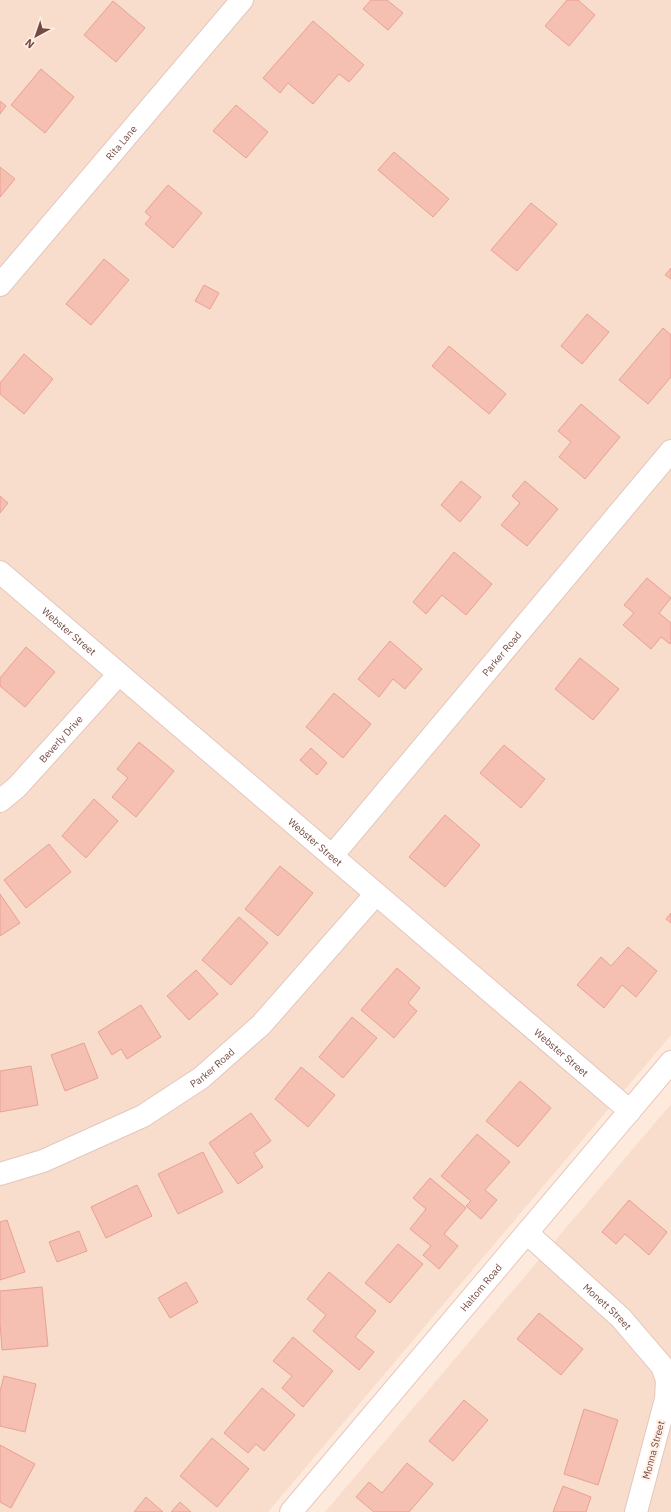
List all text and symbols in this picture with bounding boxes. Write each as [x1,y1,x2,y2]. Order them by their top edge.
north arrow [16,16,56,56]
text: N [22,36,37,52]
street label: Rita Lane [103,122,140,163]
street label: Webster Street [39,605,99,659]
street label: Parker Road [479,629,524,679]
street label: Beverly Drive [36,712,86,765]
street label: Webster Street [285,815,345,869]
street label: Webster Street [531,1026,591,1080]
street label: Parker Road [187,1045,237,1091]
street label: Haltom Road [457,1261,505,1314]
street label: Monett Street [580,1281,634,1333]
street label: Monna Street [639,1419,668,1481]

